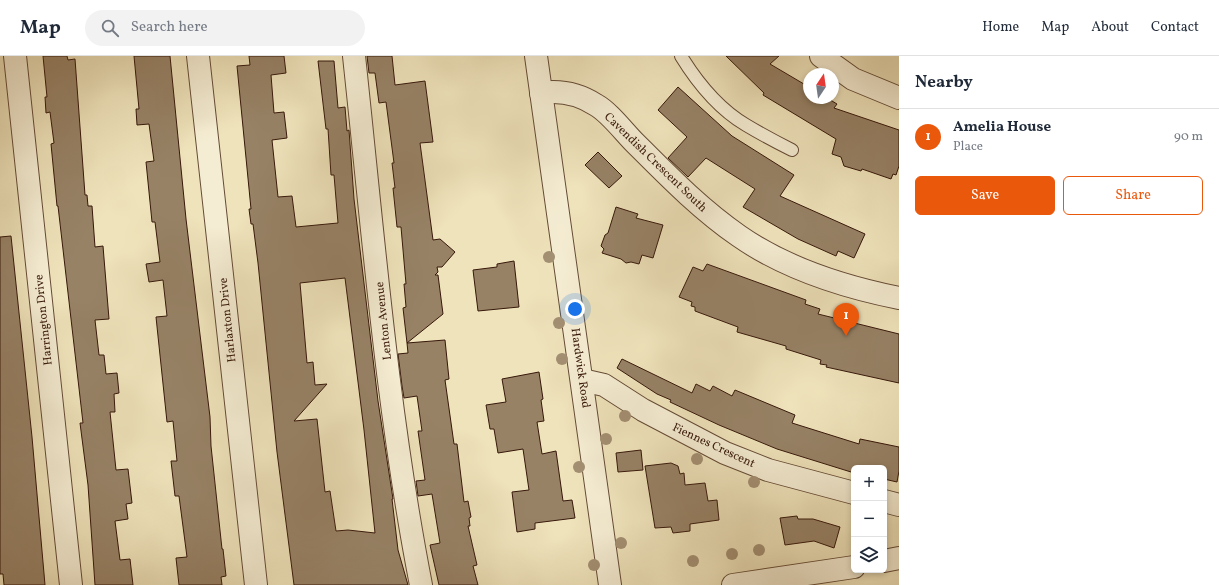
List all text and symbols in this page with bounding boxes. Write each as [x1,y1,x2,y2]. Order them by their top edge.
search box [85,10,365,46]
text: Map [20,15,61,41]
icon: search [99,17,121,39]
text: Search here [131,17,208,38]
text: Home [982,18,1019,37]
text: Map [1041,18,1069,37]
text: About [1091,18,1129,37]
text: Contact [1151,18,1199,37]
north arrow [803,68,839,104]
text: Nearby [915,71,973,94]
street label: Cavendish Crescent South [600,109,710,216]
text: Amelia House [953,117,1051,138]
text: 1 [925,128,931,146]
text: 90 m [1174,128,1203,146]
text: Place [953,138,983,156]
button: Save [915,176,1055,215]
button: Share [1063,176,1203,215]
street label: Harrington Drive [31,273,57,366]
street label: Harlaxton Drive [216,276,240,363]
street label: Lenton Avenue [372,281,396,361]
your location [565,299,585,319]
pin: 1 [833,303,859,336]
street label: Hardwick Road [566,327,594,409]
street label: Fiennes Crescent [670,420,757,472]
map controls [851,465,887,573]
button: + [851,465,887,501]
button: − [851,501,887,537]
button: layers [851,537,887,573]

